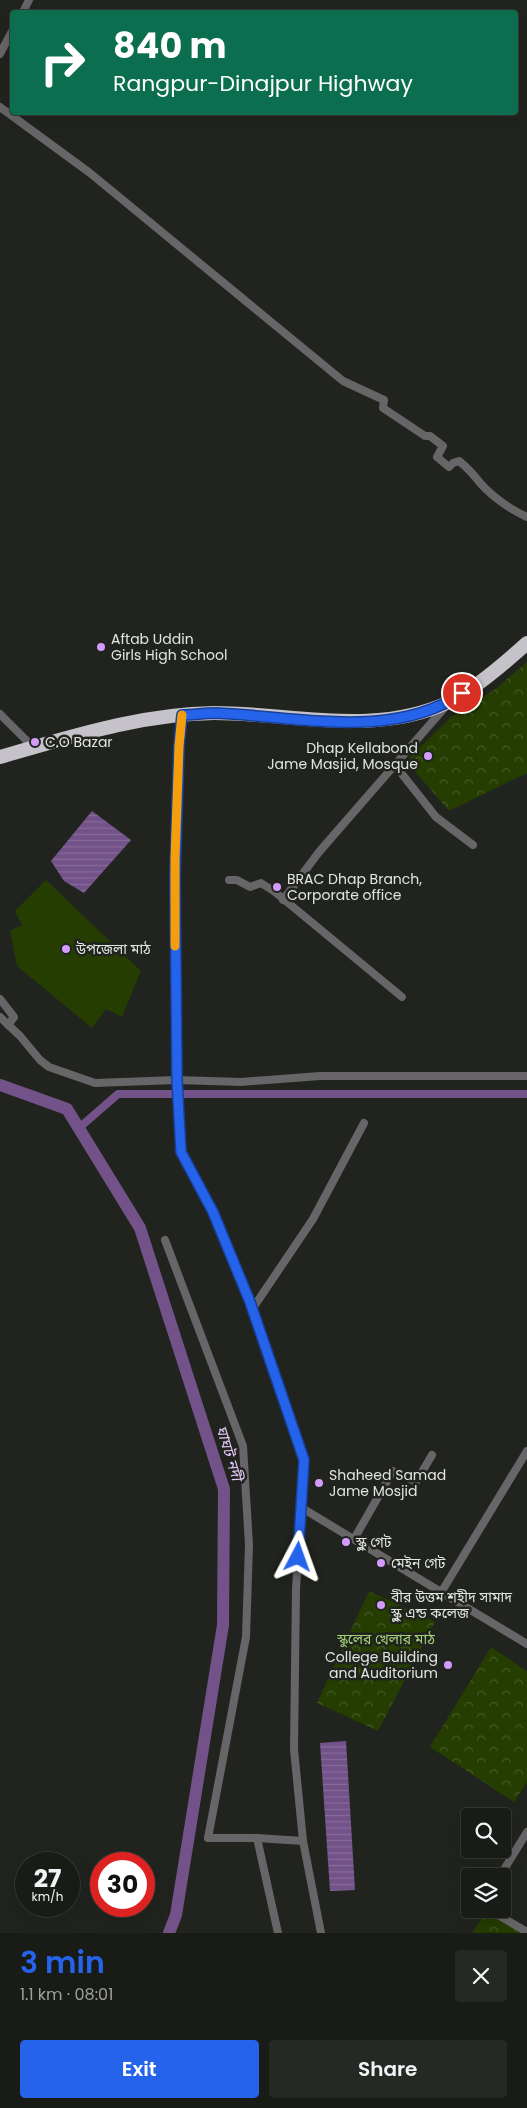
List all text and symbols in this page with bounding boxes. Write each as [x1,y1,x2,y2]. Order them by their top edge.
text: 840 m [113,21,227,70]
icon: right [30,30,95,95]
text: Rangpur-Dinajpur Highway [113,68,413,99]
place label: Aftab Uddin Girls High School [111,629,227,665]
marker: Aftab Uddin Girls High School [95,641,107,653]
pin [441,672,483,714]
icon: arrive [448,679,476,707]
place label: C.O Bazar [45,732,113,752]
marker: C.O Bazar [29,736,41,748]
place label: Dhap Kellabond Jame Masjid, Mosque [267,738,418,774]
marker: Dhap Kellabond Jame Masjid, Mosque [422,750,434,762]
place label: BRAC Dhap Branch, Corporate office [287,869,422,905]
marker: BRAC Dhap Branch, Corporate office [271,881,283,893]
place label: উপজেলা মাঠ [75,939,151,959]
marker: উপজেলা মাঠ [60,943,72,955]
water label: ঘাঘট নদী [211,1423,249,1486]
place label: Shaheed Samad Jame Mosjid [329,1465,446,1501]
marker: Shaheed Samad Jame Mosjid [313,1477,325,1489]
position arrow [271,1530,323,1582]
place label: স্কুল গেট [355,1532,392,1552]
marker: স্কুল গেট [340,1536,352,1548]
place label: মেইন গেট [391,1553,446,1573]
marker: মেইন গেট [375,1557,387,1569]
place label: বীর উত্তম শহীদ সামাদ স্কুল এন্ড কলেজ [390,1587,512,1623]
marker: বীর উত্তম শহীদ সামাদ স্কুল এন্ড কলেজ [375,1599,387,1611]
park label: স্কুলের খেলার মাঠ [336,1629,435,1649]
place label: College Building and Auditorium [325,1647,438,1683]
marker: College Building and Auditorium [442,1659,454,1671]
map controls [461,1808,511,1918]
button: search [461,1808,511,1858]
speed limit sign: 30 [90,1852,155,1917]
text: 27 [34,1861,61,1896]
button: layers [461,1868,511,1918]
text: km/h [32,1888,63,1905]
text: 3 min [20,1941,105,1984]
button: close [455,1950,507,2002]
text: 1.1 km · 08:01 [20,1983,113,2006]
button: Exit [20,2040,259,2098]
button: Share [269,2040,507,2098]

